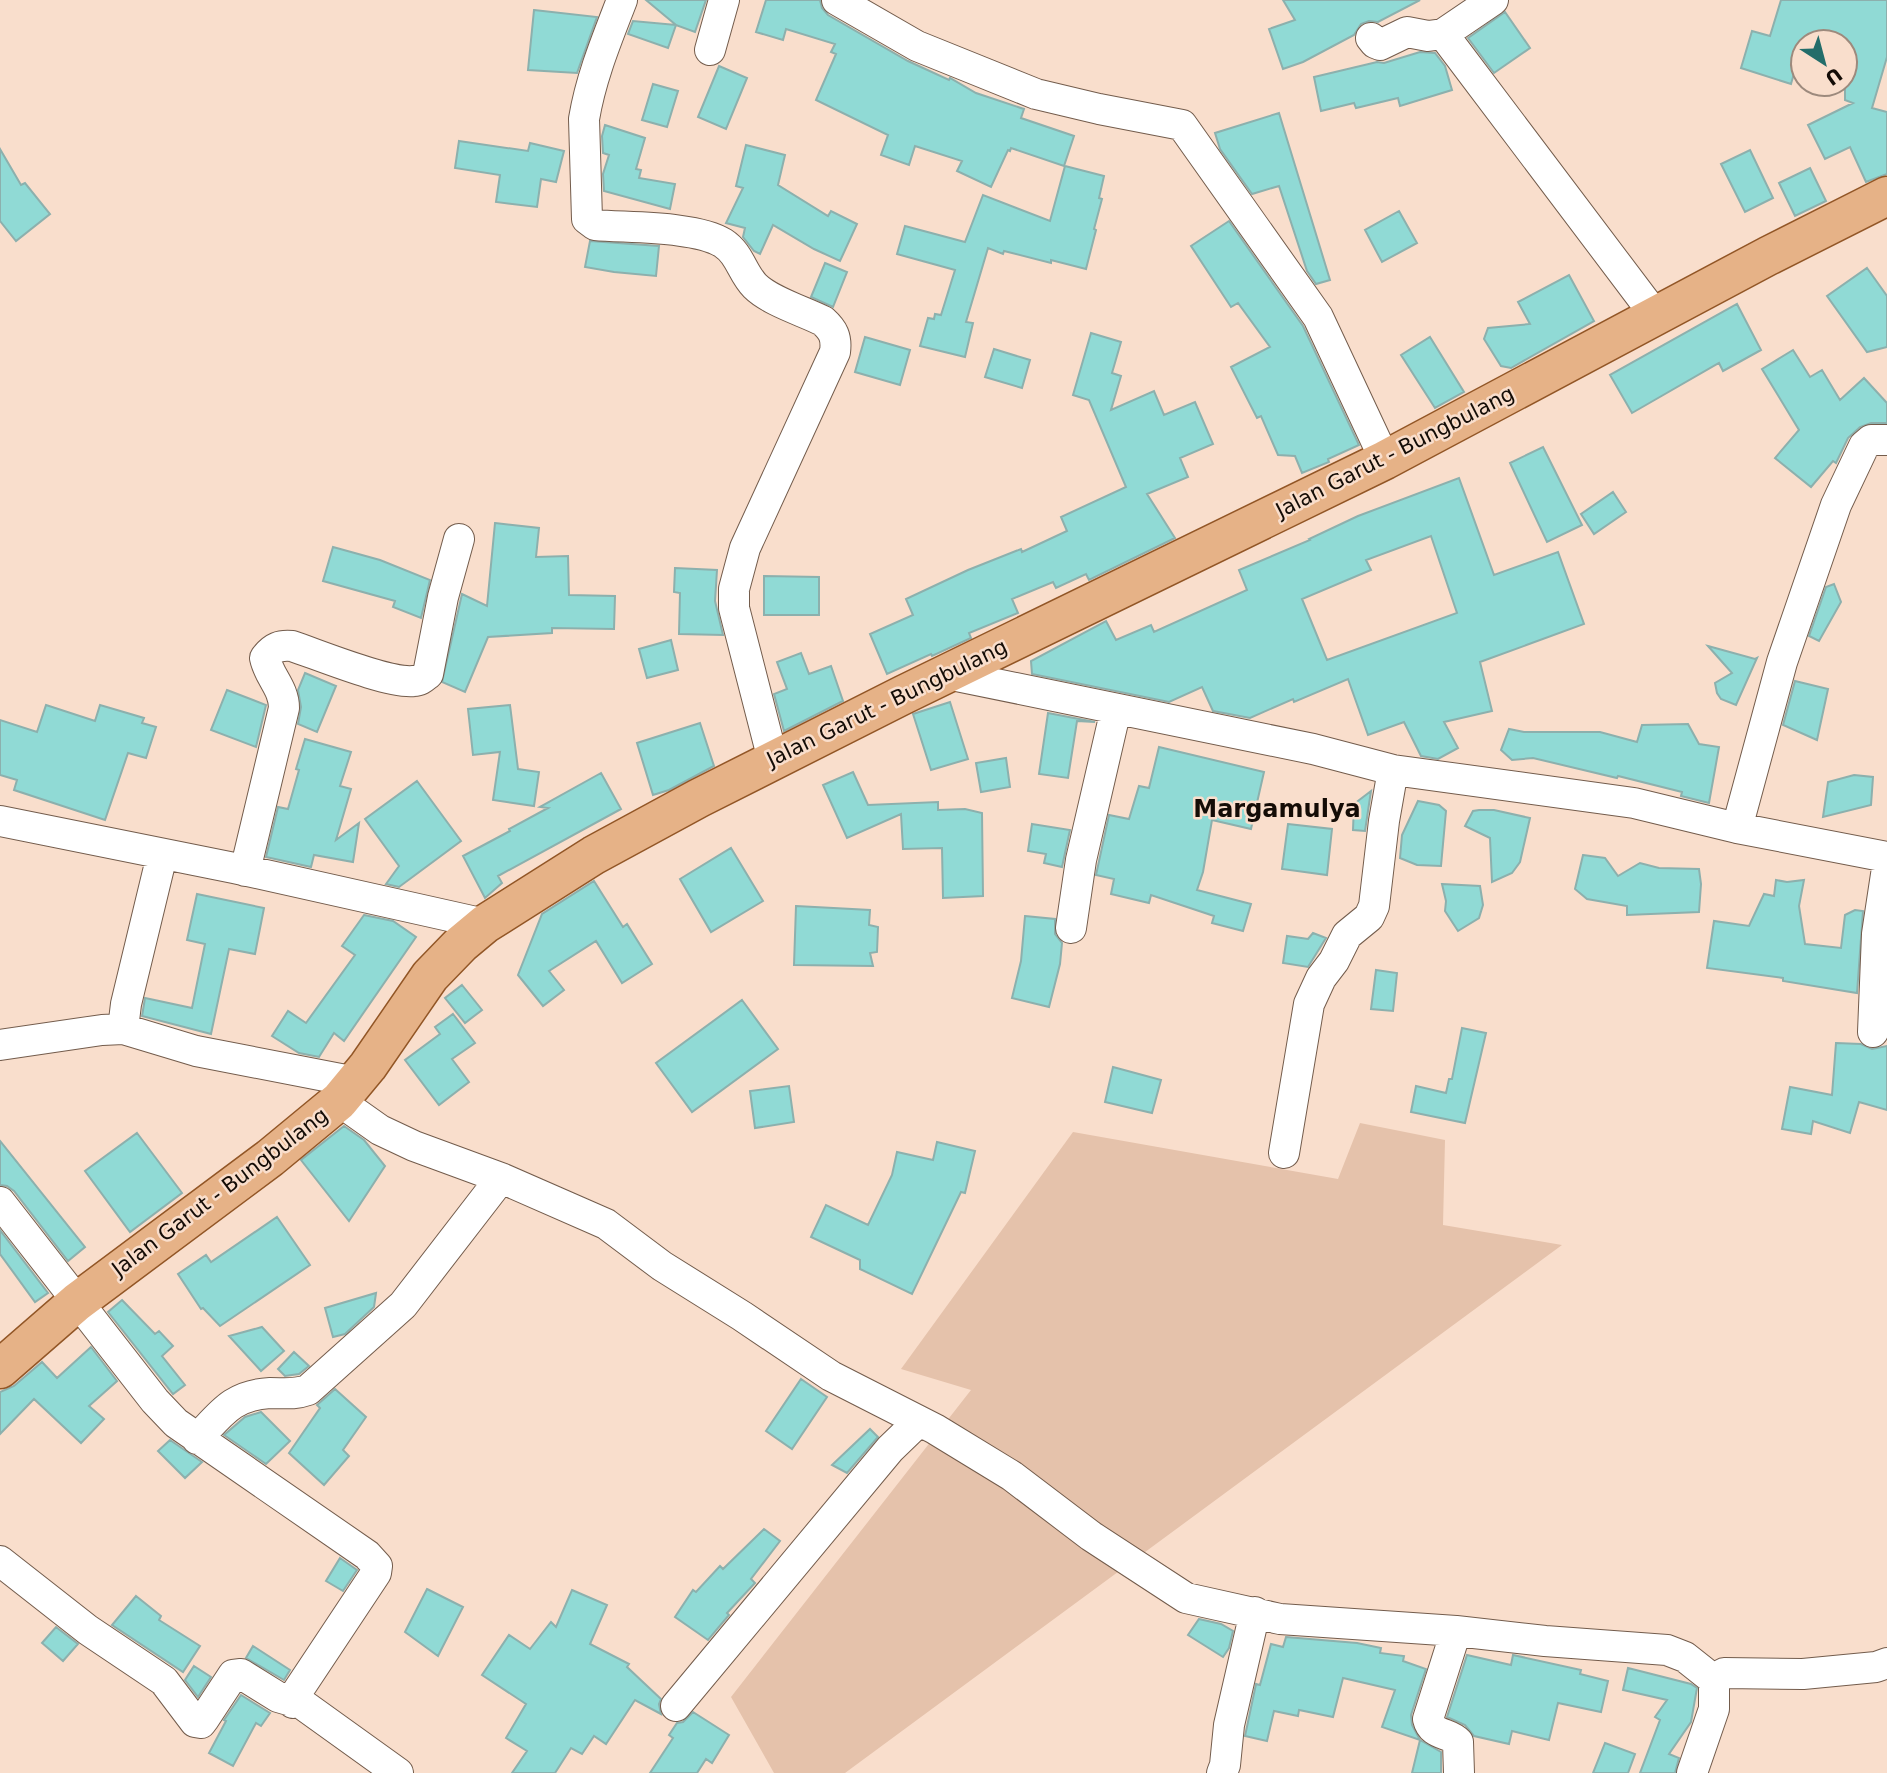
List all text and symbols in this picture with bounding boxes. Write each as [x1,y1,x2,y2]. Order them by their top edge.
north arrow [1789,28,1859,98]
text: U [1821,63,1847,90]
street label: Jalan Garut - Bungbulang [1270,381,1518,524]
street label: Jalan Garut - Bungbulang [761,634,1011,773]
district label: Margamulya [1193,795,1361,823]
street label: Jalan Garut - Bungbulang [106,1103,333,1282]

